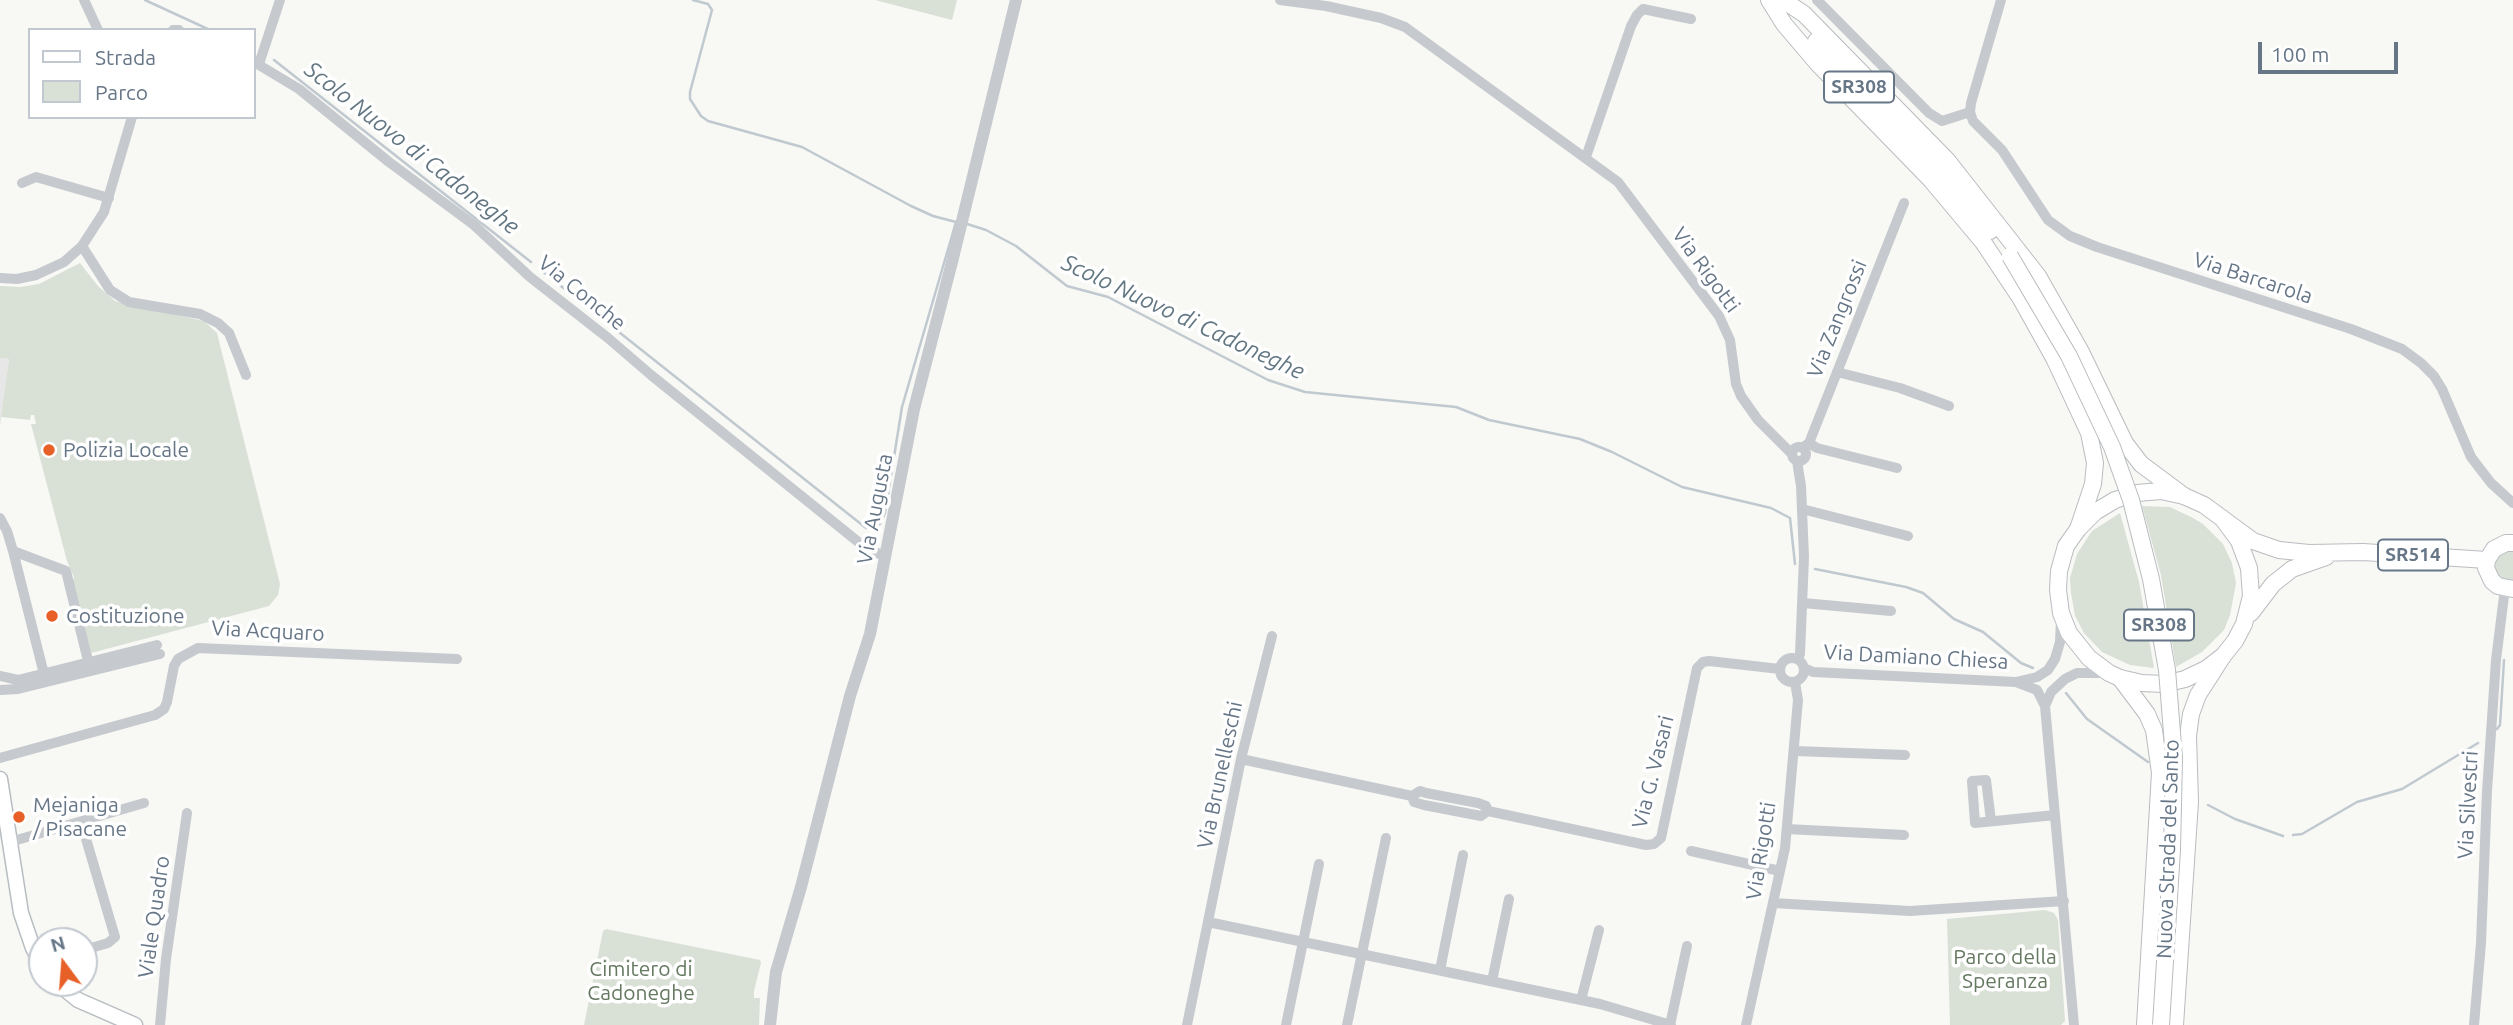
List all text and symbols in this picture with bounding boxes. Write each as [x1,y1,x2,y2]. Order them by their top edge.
legend [28,28,256,119]
scale bar [2261,28,2401,72]
text: 100 m [2271,42,2329,66]
text: Strada [95,45,156,69]
water label: Scolo Nuovo di Cadoneghe [299,56,525,240]
road number: SR308 [1824,72,1894,102]
text: Parco [95,80,148,104]
street label: Via Rigotti [1667,223,1745,317]
street label: Via Barcarola [2190,247,2316,309]
water label: Scolo Nuovo di Cadoneghe [1057,249,1309,385]
street label: Via Conche [533,250,631,336]
street label: Via Zangrossi [1802,256,1872,382]
place label: Polizia Locale [63,437,189,463]
marker: Polizia Locale [41,442,57,458]
street label: Via Augusta [852,451,898,567]
road number: SR514 [2378,540,2448,570]
place label: Costituzione [66,603,184,629]
marker: Costituzione [44,608,60,624]
road number: SR308 [2124,610,2194,640]
street label: Via Acquaro [211,615,325,647]
street label: Via Damiano Chiesa [1823,640,2009,674]
street label: Via Brunelleschi [1192,699,1248,851]
street label: Via G. Vasari [1627,713,1679,831]
street label: Nuova Strada del Santo [2152,739,2184,959]
street label: Via Silvestri [2453,750,2483,860]
place label: Mejaniga / Pisacane [33,792,127,842]
street label: Via Rigotti [1741,800,1781,902]
marker: Mejaniga / Pisacane [11,809,27,825]
street label: Viale Quadro [133,854,175,980]
north arrow [28,927,98,997]
text: N [48,931,68,956]
park label: Parco della Speranza [1953,944,2057,994]
park label: Cimitero di Cadoneghe [587,956,695,1006]

